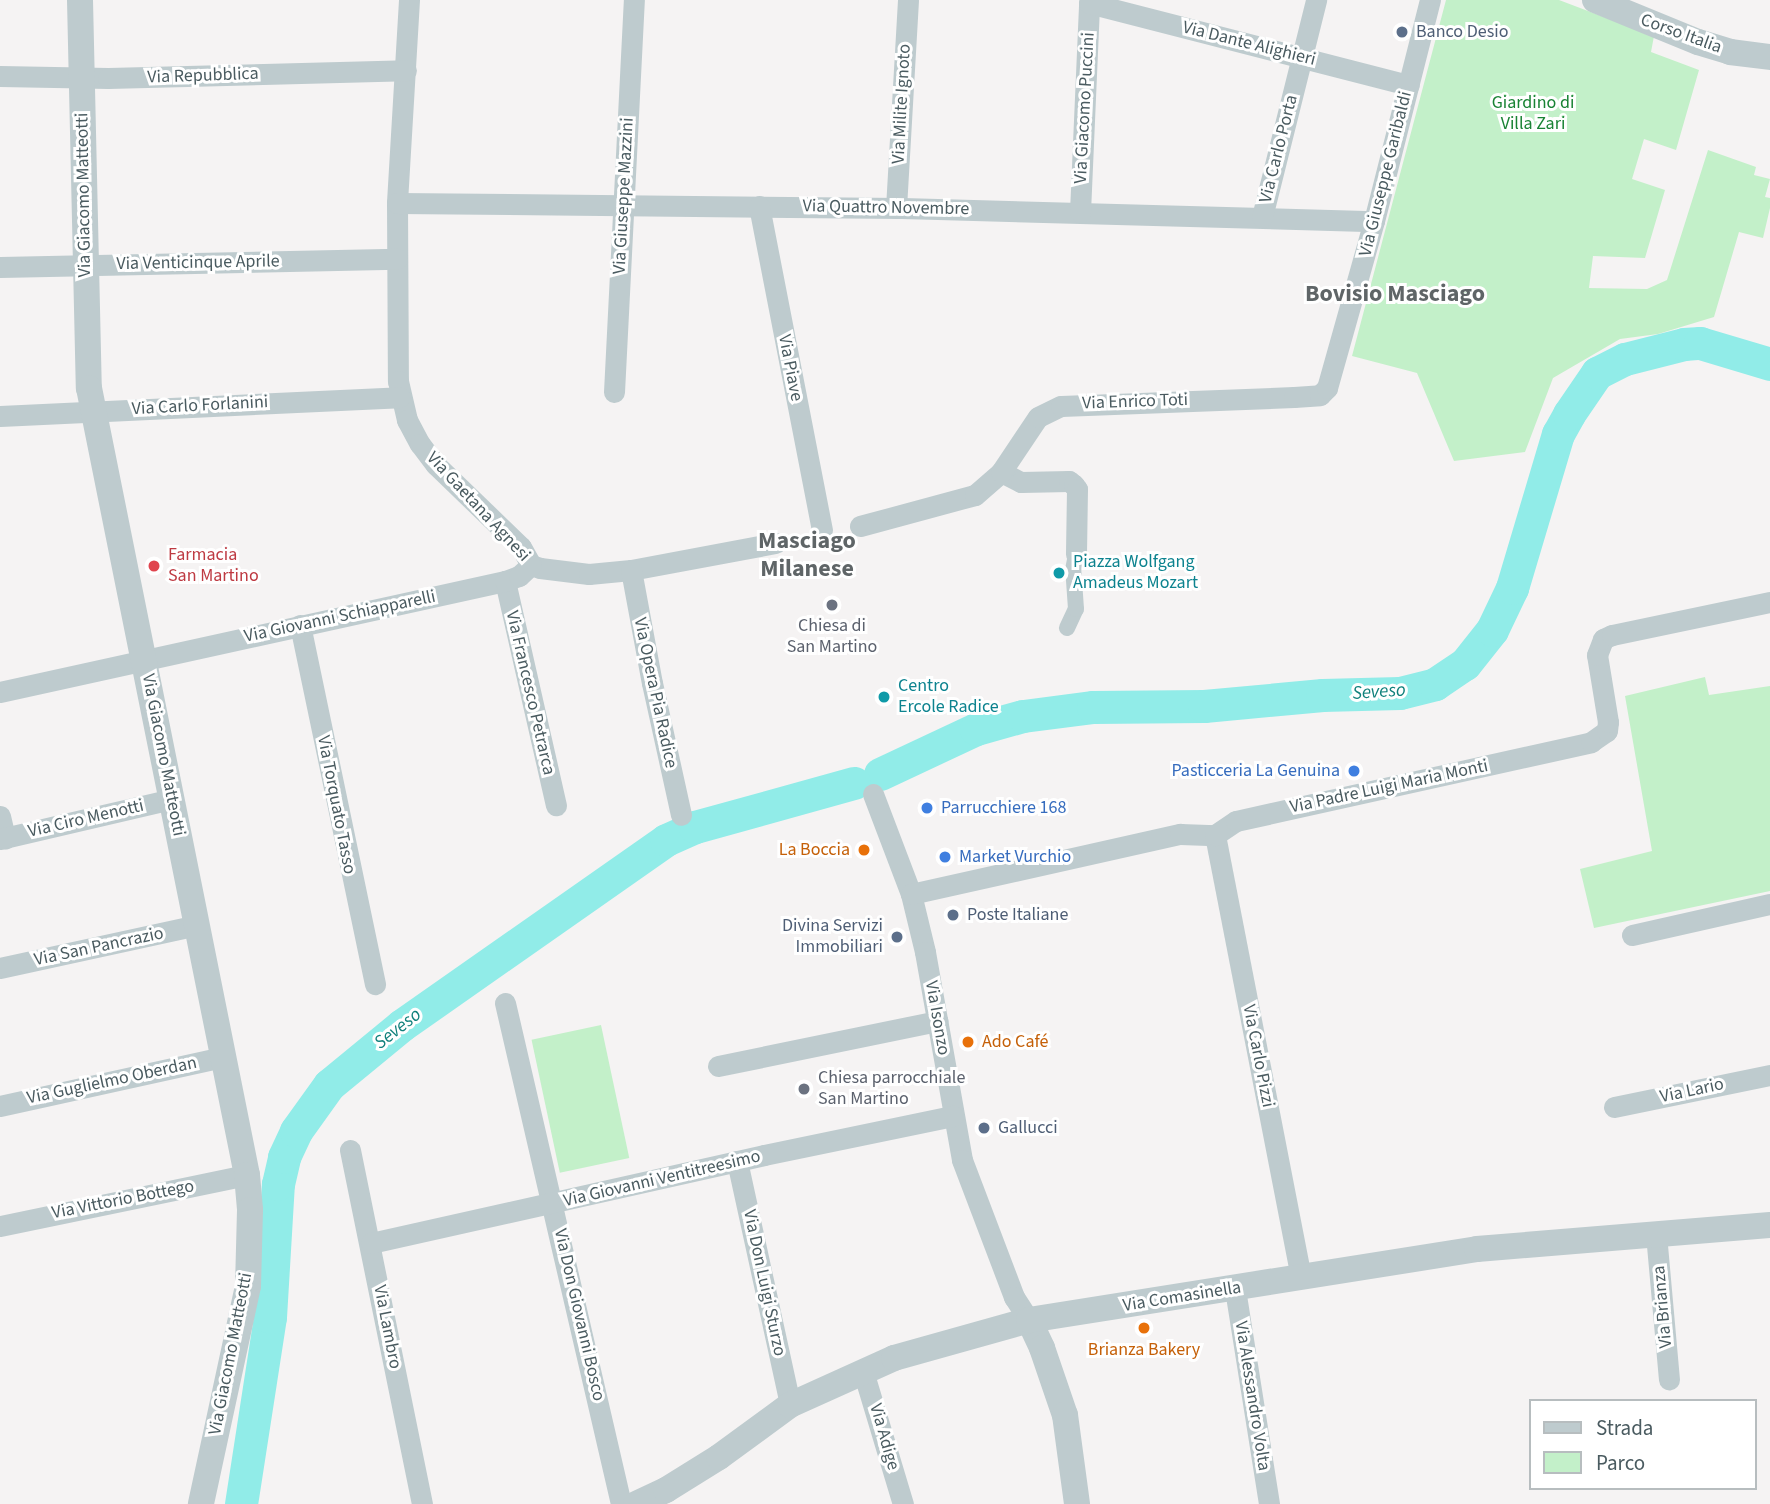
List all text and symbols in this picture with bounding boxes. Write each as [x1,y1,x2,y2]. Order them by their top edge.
street label: Corso Italia [1638,9,1724,59]
street label: Via Dante Alighieri [1180,17,1318,71]
place label: Banco Desio [1416,21,1508,43]
marker: Banco Desio [1394,24,1410,40]
street label: Via Giacomo Puccini [1070,32,1100,184]
street label: Via Milite Ignoto [888,44,916,164]
street label: Via Repubblica [147,63,259,89]
street label: Via Giuseppe Garibaldi [1355,89,1417,259]
street label: Via Carlo Porta [1255,93,1303,205]
park label: Giardino di Villa Zari [1492,93,1574,136]
street label: Via Giacomo Matteotti [72,112,96,278]
street label: Via Giuseppe Mazzini [609,117,639,275]
street label: Via Quattro Novembre [803,196,969,220]
street label: Via Venticinque Aprile [116,251,280,275]
district label: Bovisio Masciago [1305,280,1485,308]
street label: Via Piave [773,333,807,403]
street label: Via Enrico Toti [1082,389,1188,415]
street label: Via Carlo Forlanini [131,392,269,420]
street label: Via Gaetana Agnesi [422,448,534,566]
district label: Masciago Milanese [758,527,856,583]
place label: Farmacia San Martino [168,545,259,588]
place label: Piazza Wolfgang Amadeus Mozart [1073,552,1198,594]
marker: Farmacia San Martino [146,558,162,574]
marker: Piazza Wolfgang Amadeus Mozart [1051,565,1067,581]
street label: Via Giovanni Schiapparelli [242,586,438,648]
marker: Chiesa di San Martino [824,597,840,613]
street label: Via Francesco Petrarca [501,609,559,777]
street label: Via Opera Pia Radice [628,616,682,770]
place label: Chiesa di San Martino [787,616,877,658]
street label: Via Giacomo Matteotti [137,672,189,838]
place label: Centro Ercole Radice [898,676,999,718]
water label: Seveso [1352,679,1406,705]
marker: Centro Ercole Radice [876,689,892,705]
street label: Via Torquato Tasso [312,734,360,876]
street label: Via Padre Luigi Maria Monti [1288,755,1490,819]
place label: Pasticceria La Genuina [1171,760,1340,782]
marker: Pasticceria La Genuina [1346,763,1362,779]
street label: Via Ciro Menotti [26,795,146,843]
place label: Parrucchiere 168 [941,797,1066,819]
marker: Parrucchiere 168 [919,800,935,816]
place label: La Boccia [779,839,850,861]
marker: La Boccia [856,842,872,858]
place label: Market Vurchio [959,846,1071,868]
marker: Market Vurchio [937,849,953,865]
place label: Poste Italiane [967,904,1068,926]
marker: Poste Italiane [945,907,961,923]
place label: Divina Servizi Immobiliari [782,916,883,958]
street label: Via San Pancrazio [32,923,166,971]
marker: Divina Servizi Immobiliari [889,929,905,945]
street label: Via Isonzo [920,979,954,1057]
street label: Via Carlo Pizzi [1237,1003,1279,1109]
water label: Seveso [370,1004,426,1054]
place label: Ado Café [982,1031,1048,1053]
marker: Ado Café [960,1034,976,1050]
street label: Via Guglielmo Oberdan [25,1052,199,1110]
place label: Chiesa parrocchiale San Martino [818,1068,965,1110]
street label: Via Lario [1658,1074,1726,1108]
marker: Chiesa parrocchiale San Martino [796,1081,812,1097]
place label: Gallucci [998,1117,1058,1139]
marker: Gallucci [976,1120,992,1136]
street label: Via Giovanni Ventitreesimo [561,1146,763,1212]
street label: Via Vittorio Bottego [50,1176,196,1224]
street label: Via Don Luigi Sturzo [738,1208,790,1358]
street label: Via Don Giovanni Bosco [549,1227,609,1403]
street label: Via Brianza [1649,1265,1677,1349]
street label: Via Giacomo Matteotti [205,1271,257,1437]
street label: Via Comasinella [1121,1277,1243,1317]
street label: Via Lambro [368,1283,406,1371]
marker: Brianza Bakery [1136,1320,1152,1336]
street label: Via Alessandro Volta [1230,1320,1274,1472]
place label: Brianza Bakery [1088,1339,1200,1361]
legend [1528,1399,1756,1490]
street label: Via Adige [864,1401,904,1473]
text: Strada [1596,1413,1653,1443]
text: Parco [1596,1448,1645,1478]

